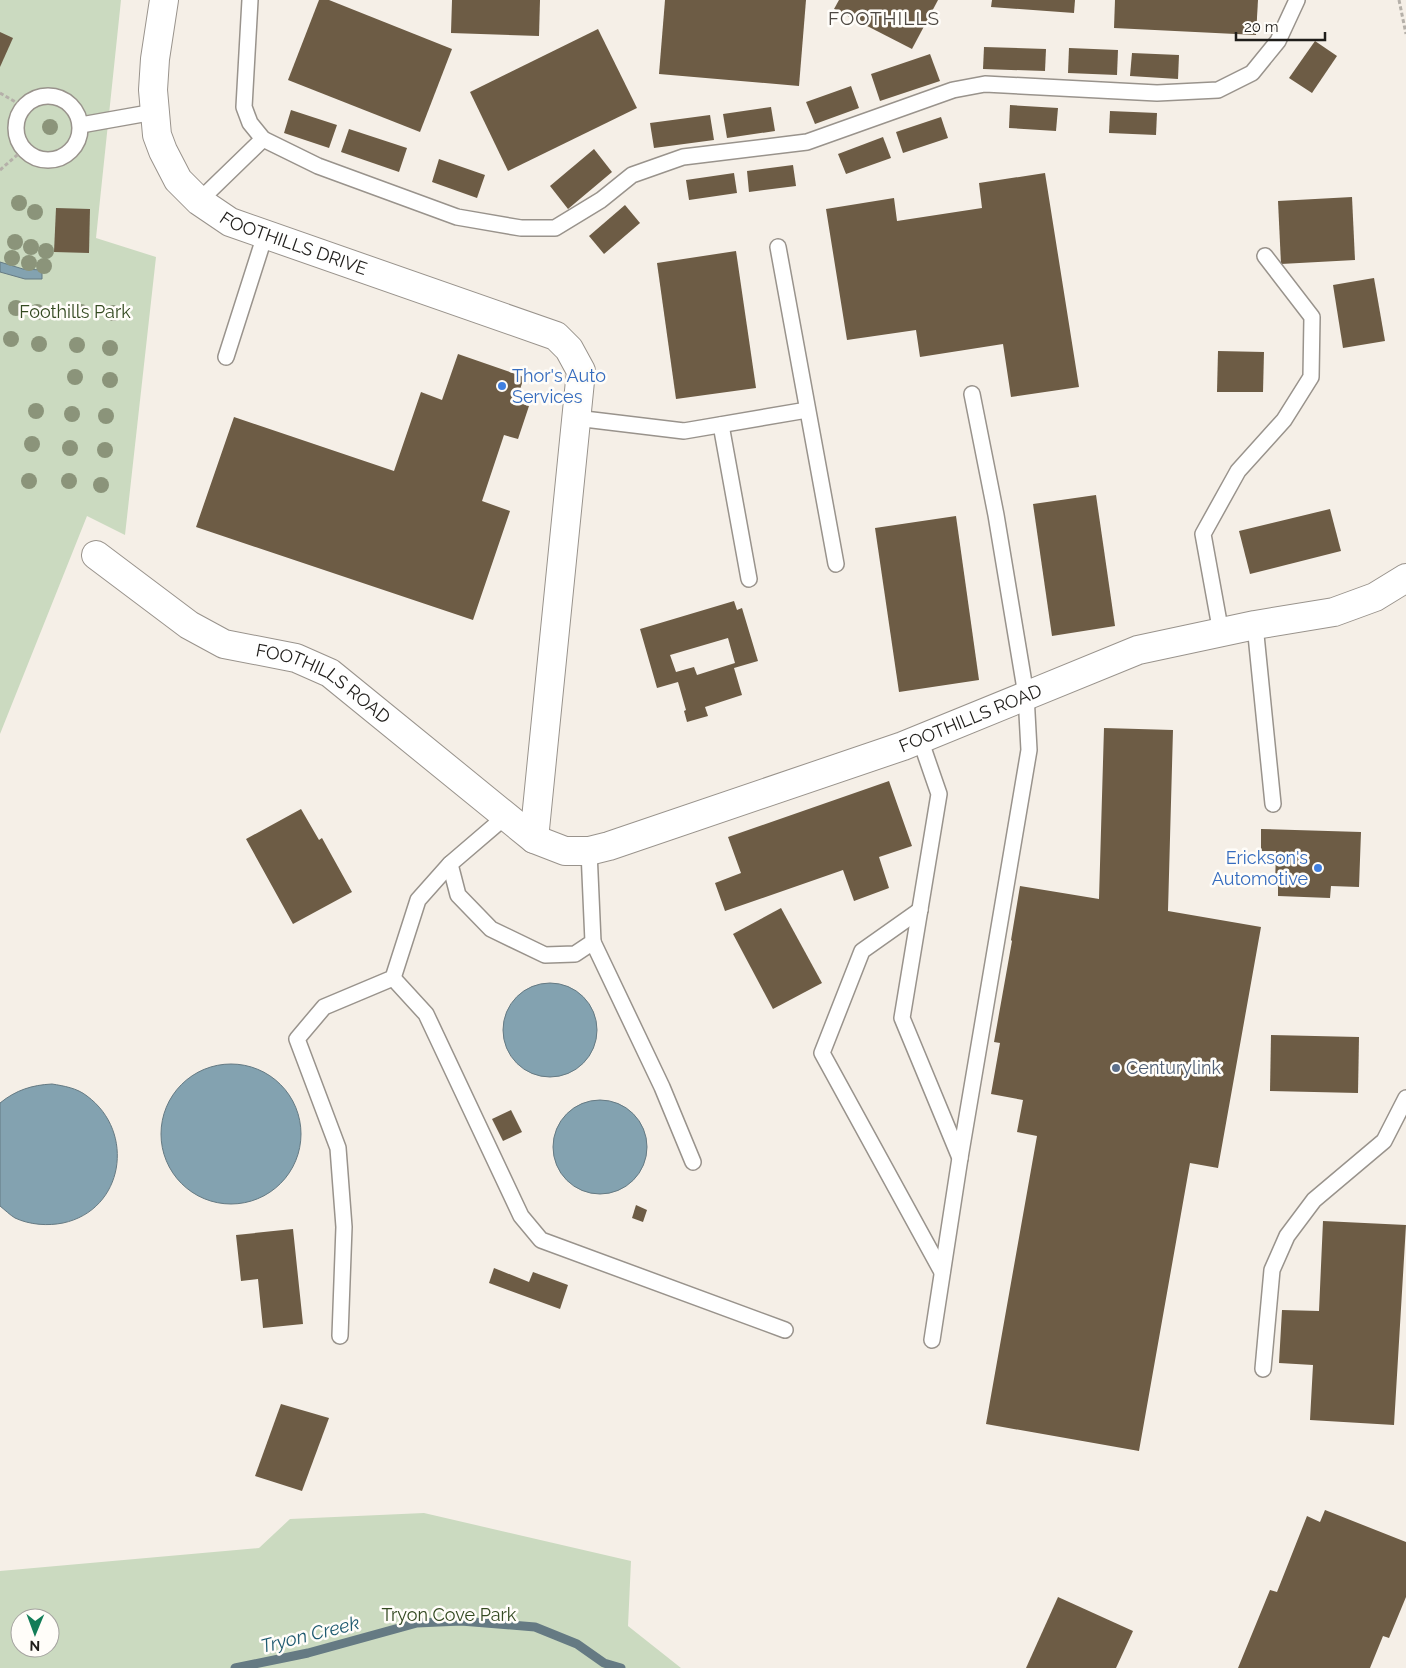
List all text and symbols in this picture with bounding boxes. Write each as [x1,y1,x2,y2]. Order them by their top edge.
district label: FOOTHILLS [828,7,940,29]
scale bar [1236,10,1325,42]
text: 20 m [1244,18,1279,36]
street label: FOOTHILLS DRIVE [216,207,370,279]
park label: Foothills Park [19,301,131,322]
place label: Thor's Auto Services [512,365,606,407]
marker: Thor's Auto Services [496,380,508,392]
street label: FOOTHILLS ROAD [254,639,395,728]
street label: FOOTHILLS ROAD [896,679,1045,756]
place label: Erickson's Automotive [1212,847,1308,889]
marker: Erickson's Automotive [1312,862,1324,874]
place label: Centurylink [1126,1057,1221,1078]
marker: Centurylink [1110,1062,1122,1074]
park label: Tryon Cove Park [382,1604,517,1625]
north arrow [10,1608,60,1658]
water label: Tryon Creek [258,1611,362,1657]
text: N [29,1638,40,1654]

